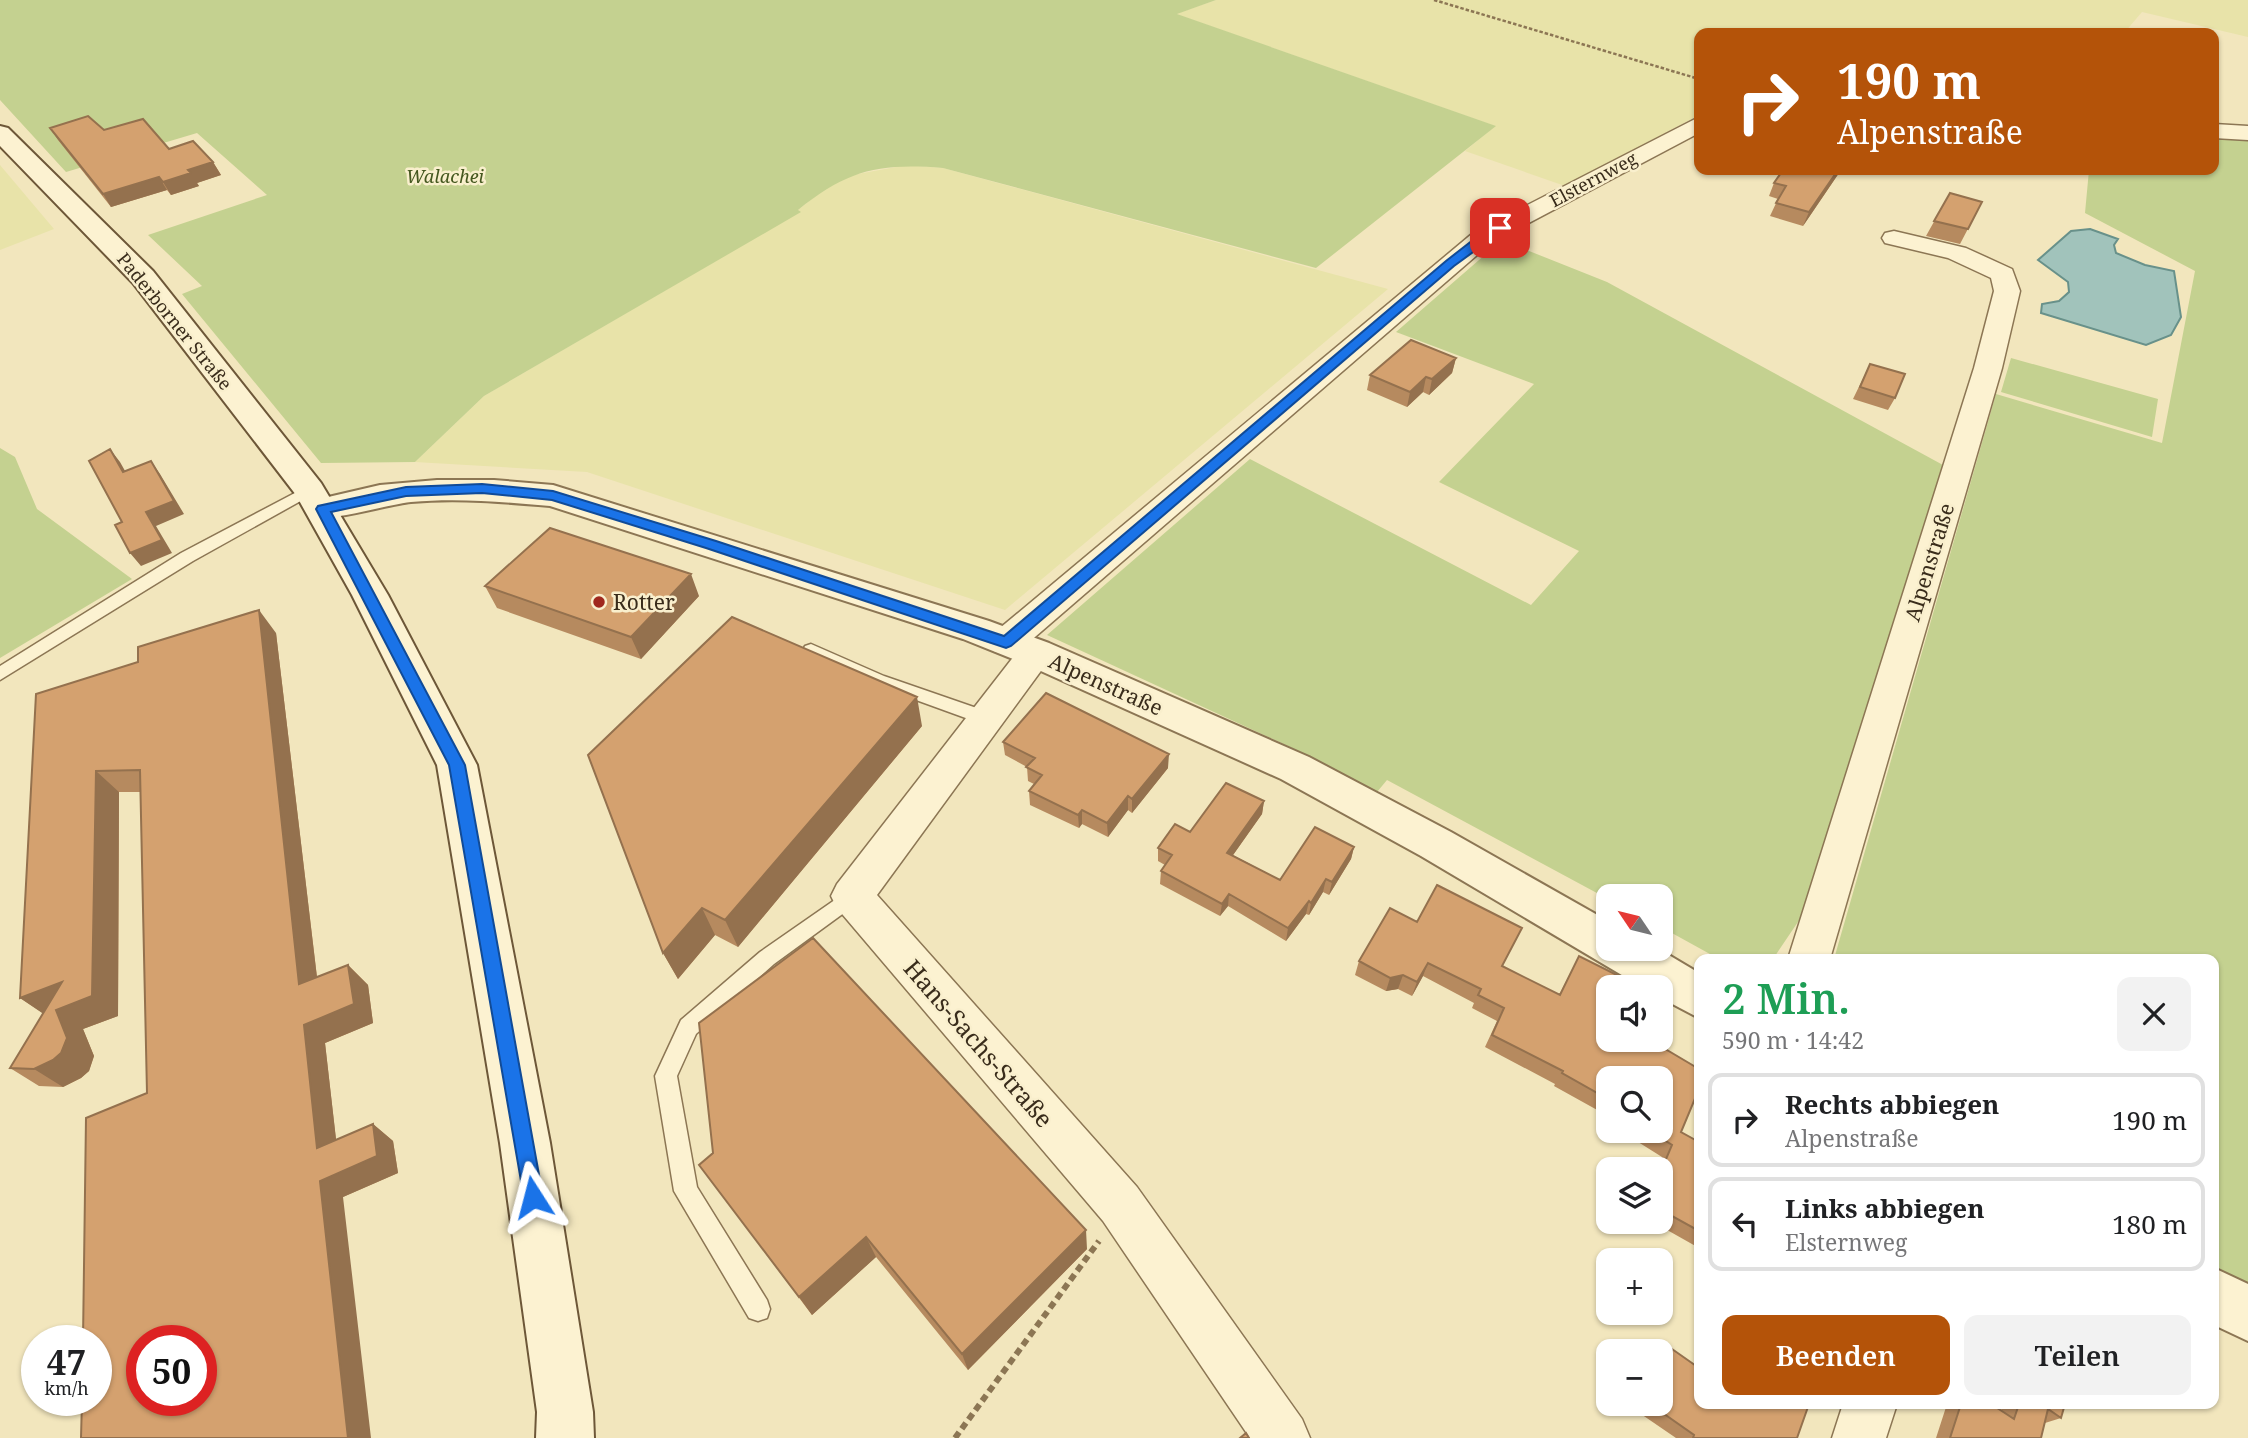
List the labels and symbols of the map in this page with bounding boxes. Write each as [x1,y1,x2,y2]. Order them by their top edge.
street label: Elsternweg [1545,146,1641,212]
park label: Walachei [406,164,485,188]
pin [1470,198,1530,258]
street label: Paderborner Straße [112,247,238,395]
street label: Alpenstraße [1898,500,1960,624]
place label: Rotter [613,588,675,616]
marker: Rotter [591,594,607,610]
street label: Alpenstraße [1045,646,1167,722]
north arrow [1596,884,1673,961]
street label: Hans-Sachs-Straße [897,952,1061,1134]
position arrow [496,1160,570,1234]
speed limit sign: 50 [126,1325,217,1416]

